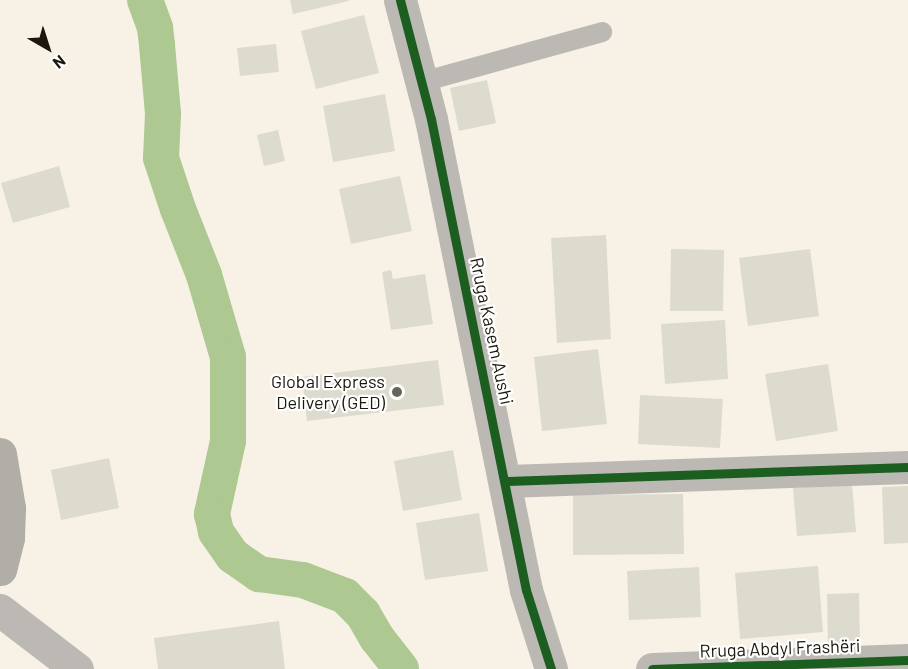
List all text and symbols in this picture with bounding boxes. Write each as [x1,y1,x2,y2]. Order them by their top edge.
north arrow [18,18,78,78]
text: N [50,52,70,73]
street label: Rruga Kasem Aushi [466,255,518,407]
place label: Global Express Delivery (GED) [271,371,385,413]
marker: Global Express Delivery (GED) [390,385,404,399]
street label: Rruga Abdyl Frashëri [699,634,861,662]

